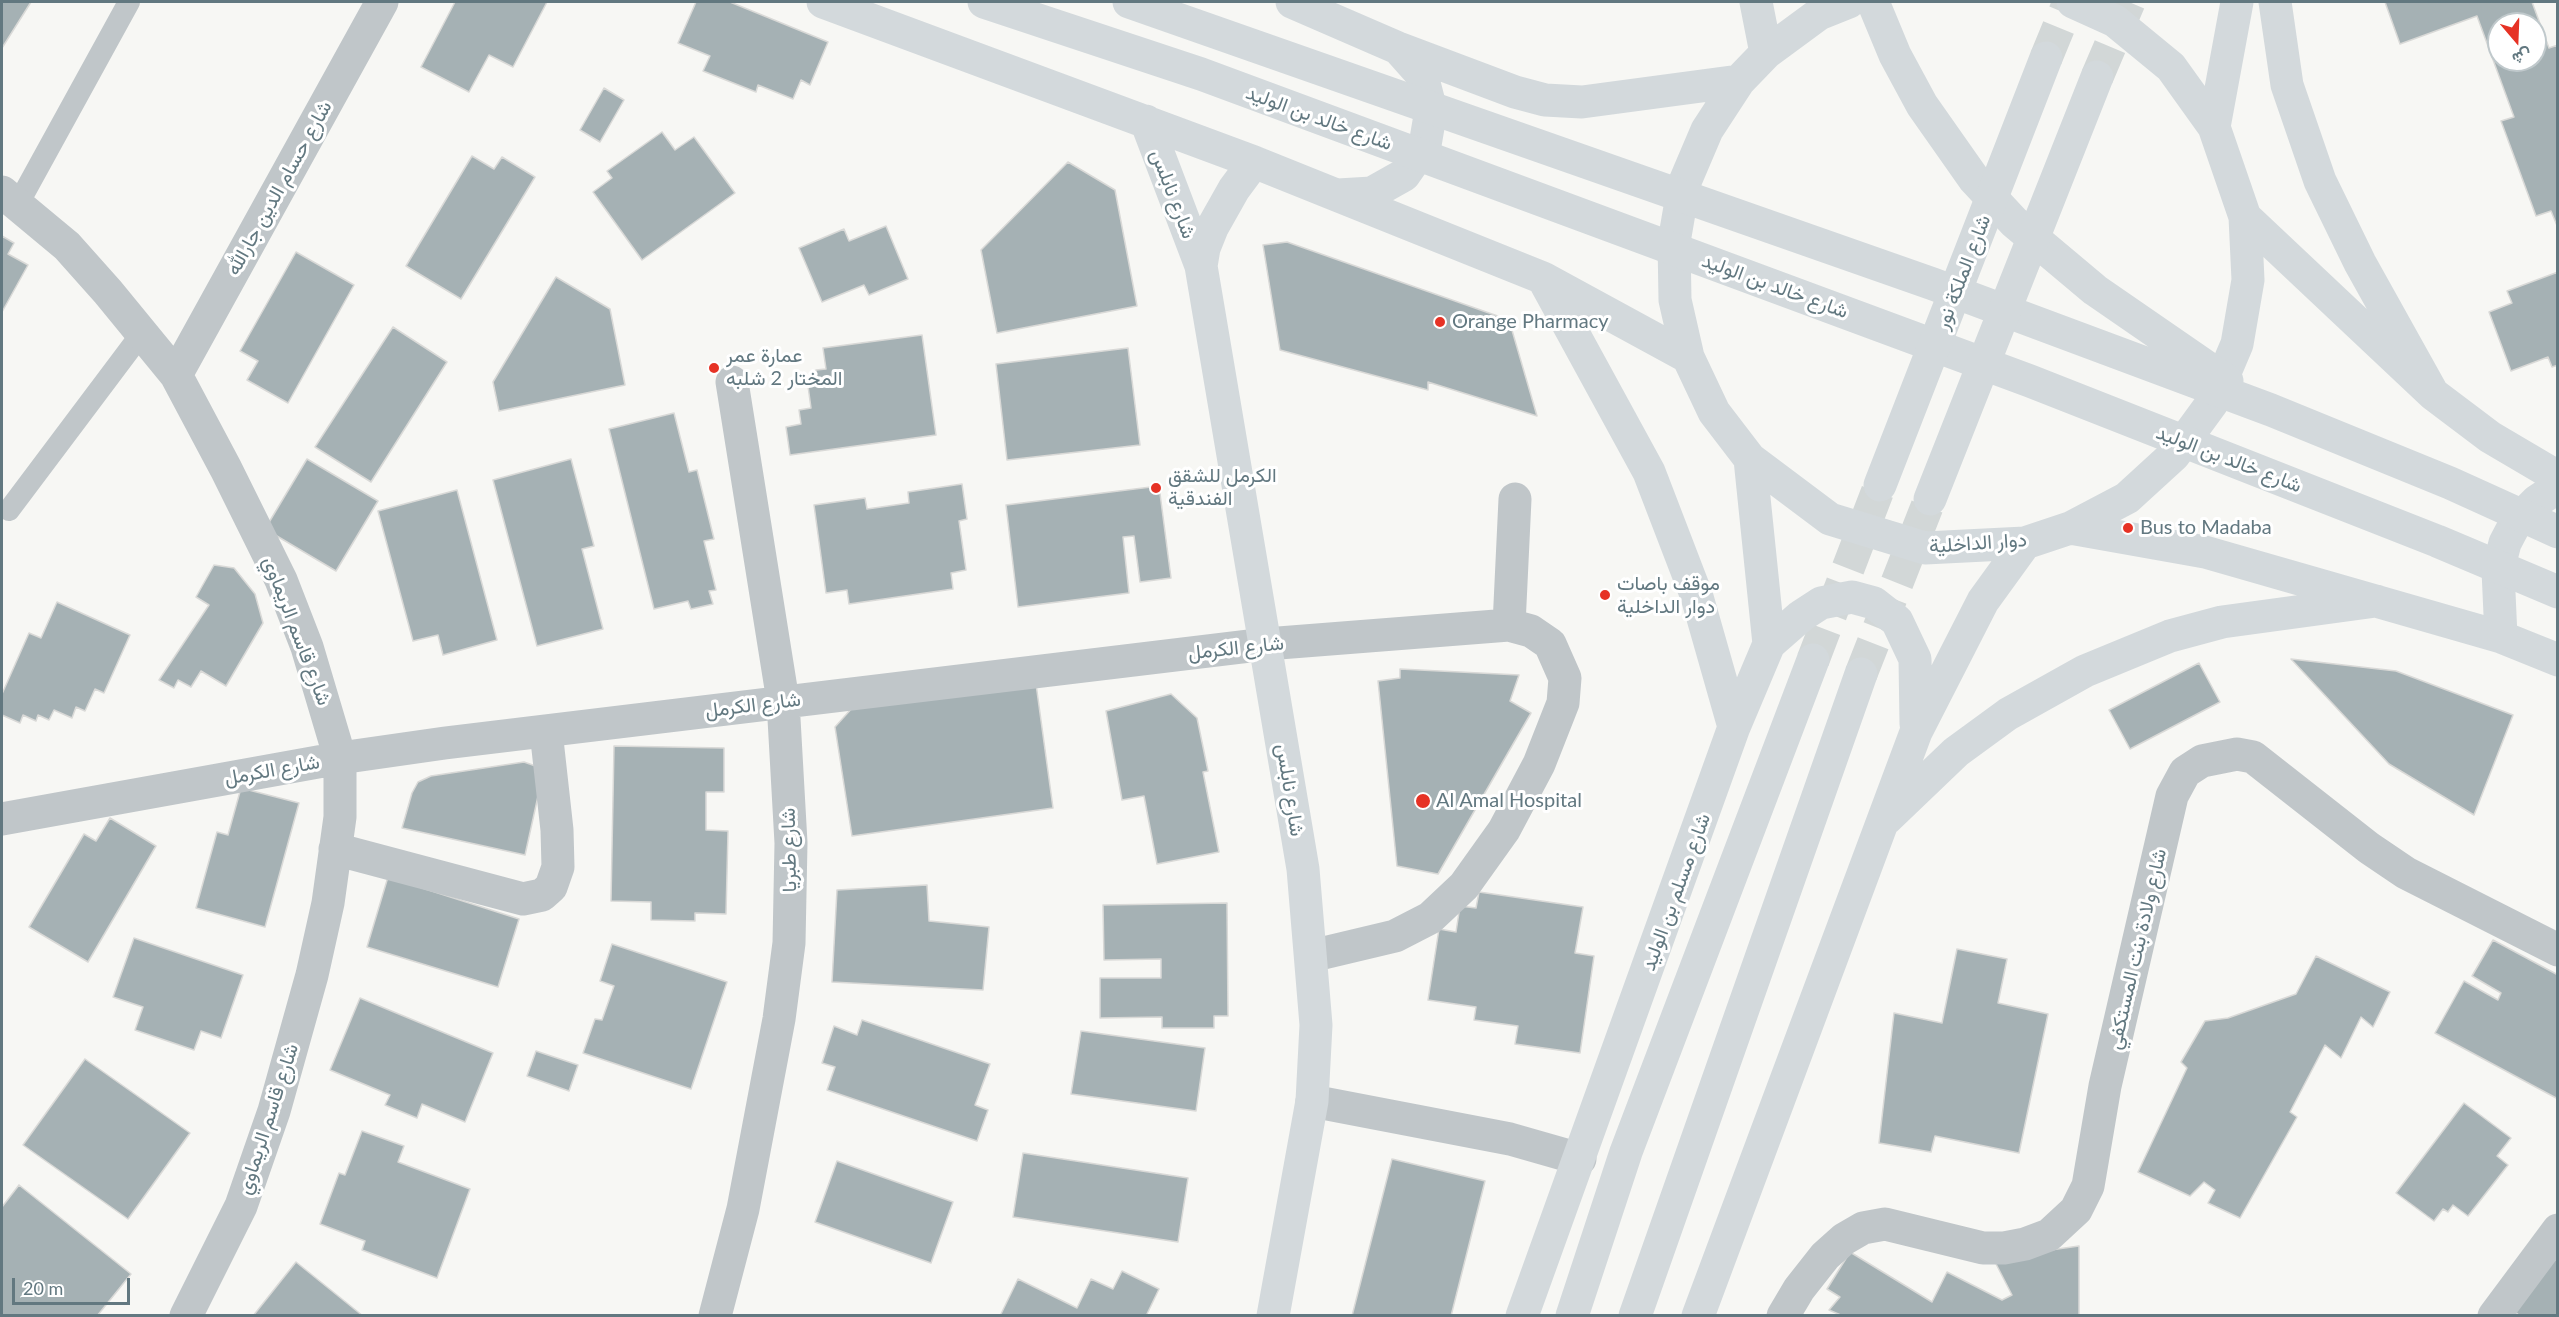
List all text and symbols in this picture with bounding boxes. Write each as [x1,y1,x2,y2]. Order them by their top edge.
north arrow [2487,12,2547,72]
text: ش [2510,45,2535,70]
street label: شارع خالد بن الوليد [1243,80,1395,156]
street label: شارع حسام الدين جارالله [221,96,337,280]
street label: شارع نابلس [1145,146,1201,242]
street label: شارع الملكة نور [1930,211,1996,333]
street label: شارع خالد بن الوليد [1699,248,1851,324]
place label: Orange Pharmacy [1452,310,1609,334]
marker: Orange Pharmacy [1433,315,1447,329]
place label: عمارة عمر المختار 2 شلبه [726,344,843,391]
marker: عمارة عمر المختار 2 شلبه [707,361,721,375]
street label: شارع خالد بن الوليد [2153,420,2305,498]
place label: الكرمل للشقق الفندقية [1168,464,1277,511]
marker: الكرمل للشقق الفندقية [1149,481,1163,495]
place label: Bus to Madaba [2140,516,2272,540]
marker: Bus to Madaba [2121,521,2135,535]
street label: دوار الداخلية [1928,528,2028,558]
street label: شارع قاسم الريماوي [258,553,336,709]
place label: موقف باصات دوار الداخلية [1617,572,1720,619]
marker: موقف باصات دوار الداخلية [1598,588,1612,602]
street label: شارع الكرمل [1187,631,1285,665]
street label: شارع الكرمل [704,687,802,723]
street label: شارع نابلس [1271,742,1309,838]
street label: شارع الكرمل [223,750,321,790]
place label: Al Amal Hospital [1436,789,1582,813]
marker: Al Amal Hospital [1414,792,1432,810]
street label: شارع طبريا [776,808,802,892]
street label: شارع مسلم بن الوليد [1636,810,1716,974]
street label: شارع ولادة بنت المستكفي [2102,846,2172,1052]
street label: شارع قاسم الريماوي [232,1040,304,1198]
scale bar [15,1266,134,1304]
text: 20 m [23,1277,63,1299]

